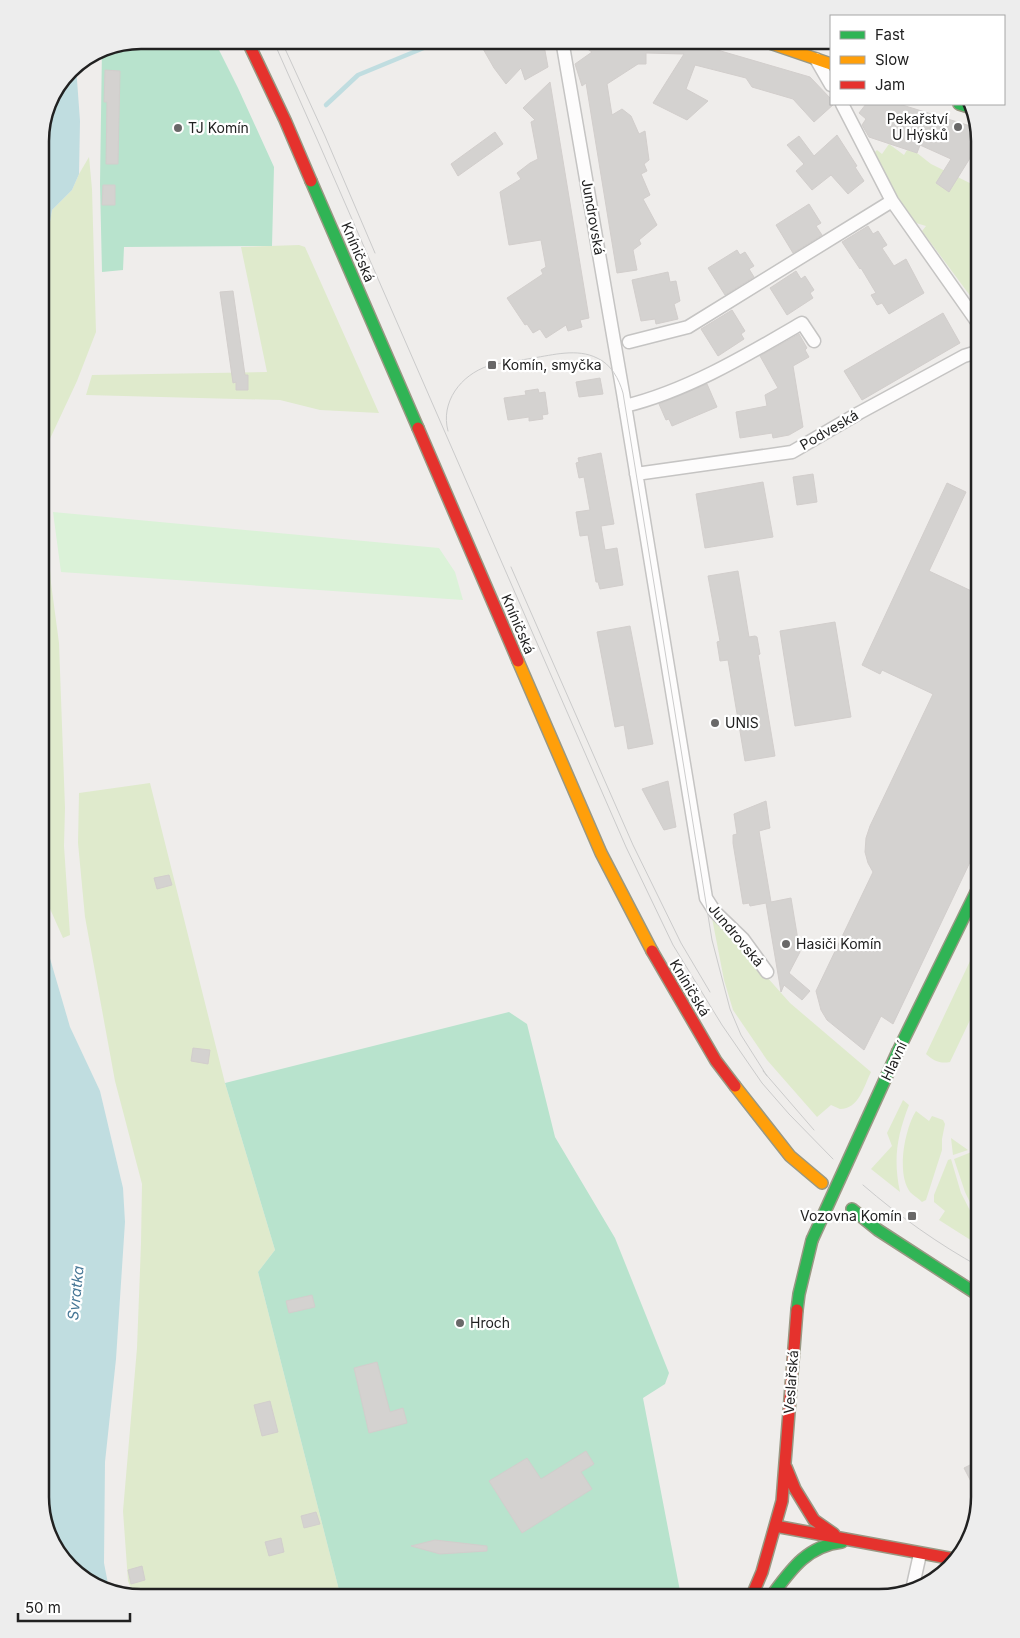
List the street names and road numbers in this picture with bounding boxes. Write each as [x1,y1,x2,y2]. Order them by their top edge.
street label: Jundrovská [578,177,609,256]
street label: Kníničská [338,219,379,284]
street label: Podveská [797,406,861,453]
street label: Kníničská [498,591,539,656]
street label: Jundrovská [705,900,768,970]
street label: Kníničská [667,956,714,1019]
street label: Hlavní [877,1038,910,1083]
street label: Veslařská [780,1349,801,1414]

